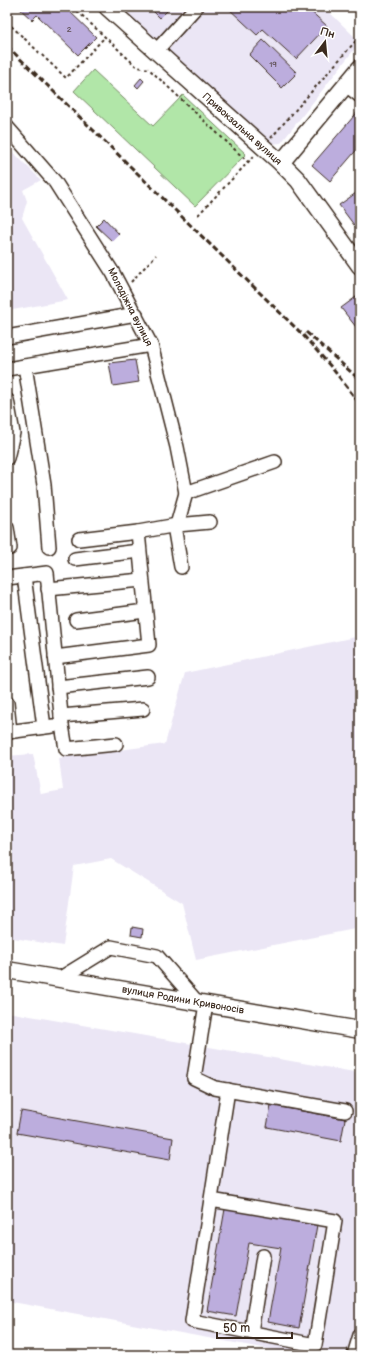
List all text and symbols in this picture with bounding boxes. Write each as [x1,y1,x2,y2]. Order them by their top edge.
north arrow [305,22,345,62]
house number: 2 [67,25,72,34]
text: Пн [319,25,336,41]
house number: 19 [269,60,277,69]
street label: Привокзальна вулиця [200,90,284,168]
street label: Молодіжна вулиця [105,266,155,349]
street label: вулиця Родини Кривоносів [121,983,246,1017]
scale bar [217,1314,292,1340]
text: 50 m [223,1321,250,1336]

